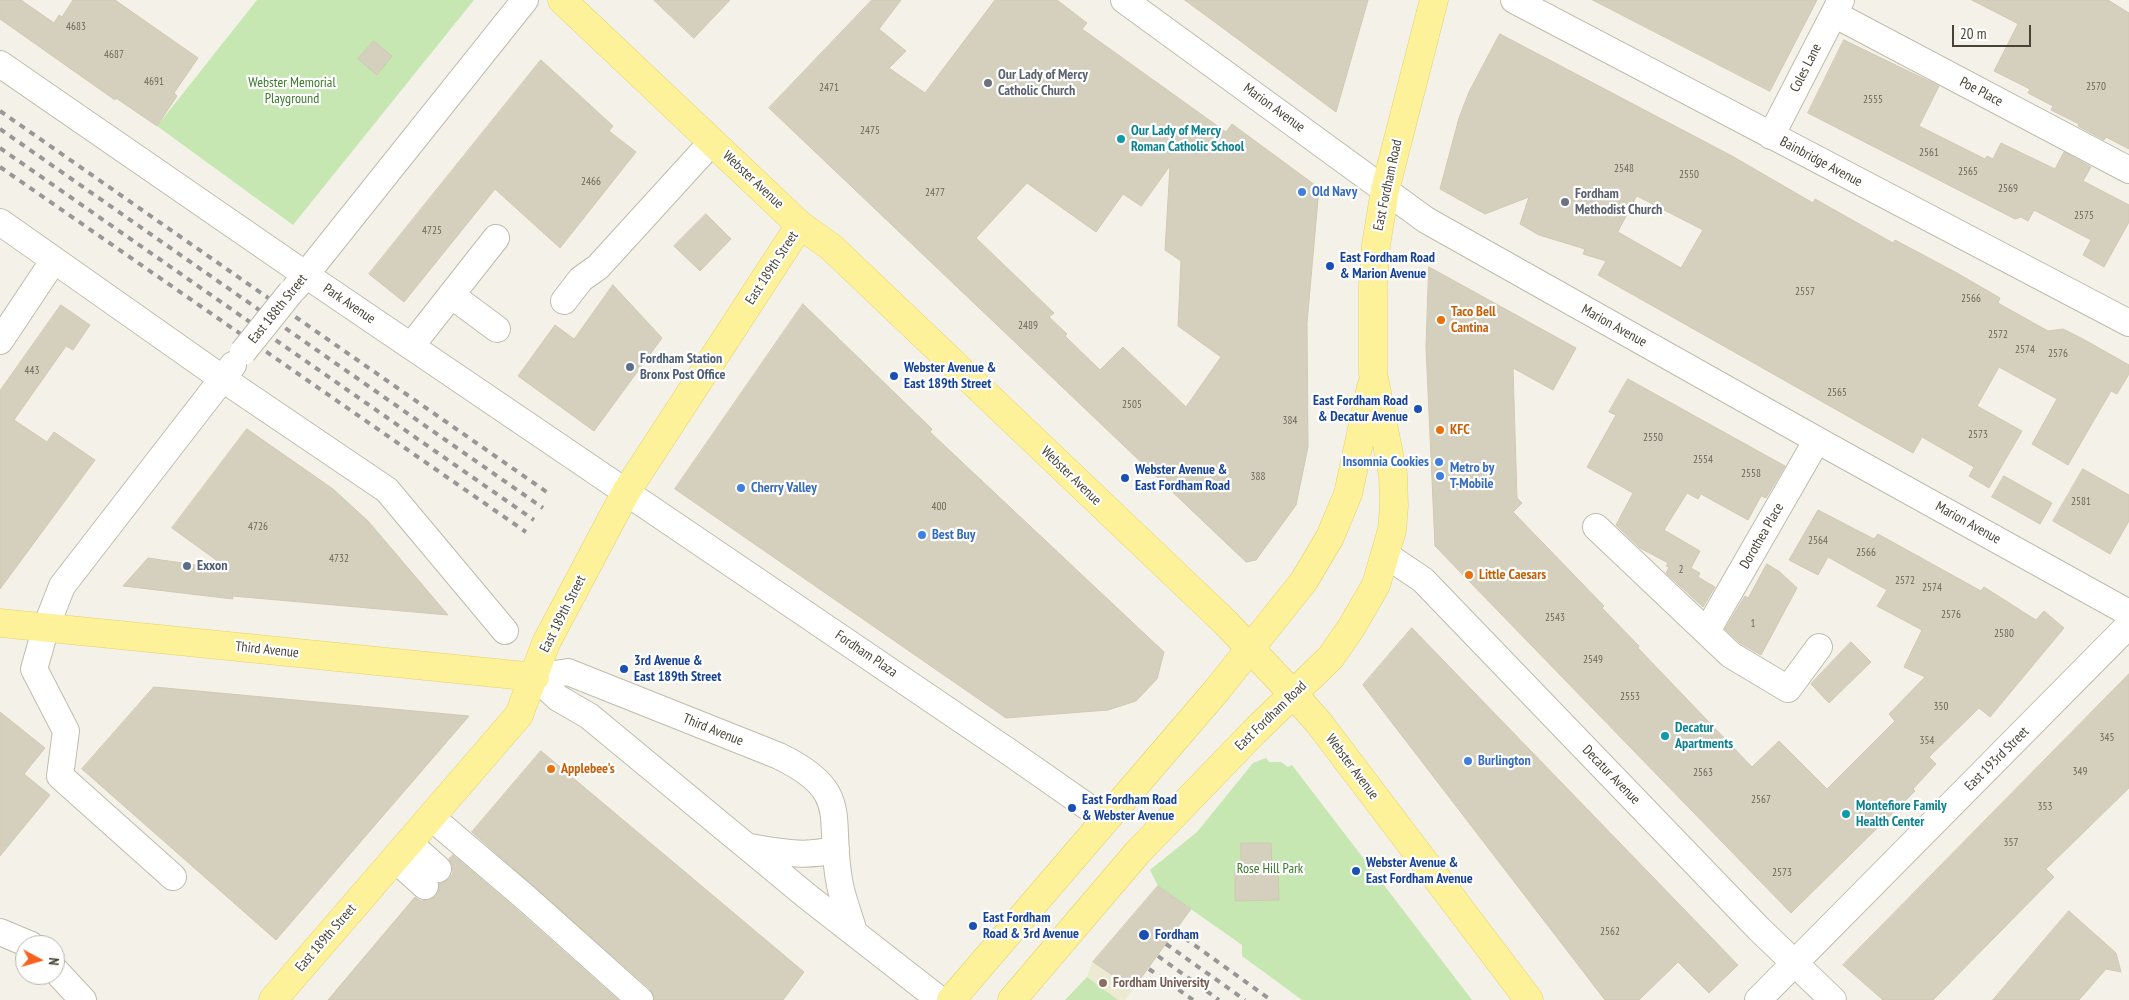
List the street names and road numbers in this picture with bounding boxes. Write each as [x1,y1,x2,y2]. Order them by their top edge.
street label: Coles Lane [1787,41,1825,95]
street label: Poe Place [1957,74,2005,110]
street label: Marion Avenue [1240,80,1308,136]
street label: Bainbridge Avenue [1777,133,1865,191]
street label: East Fordham Road [1370,138,1406,232]
street label: Webster Avenue [719,148,787,212]
street label: East 189th Street [742,228,802,308]
street label: East 188th Street [245,271,311,347]
street label: Park Avenue [320,280,378,328]
street label: Marion Avenue [1578,301,1650,351]
street label: Webster Avenue [1037,443,1105,509]
street label: Marion Avenue [1932,498,2004,548]
street label: Dorothea Place [1736,500,1788,572]
street label: East 189th Street [536,573,590,655]
street label: Fordham Plaza [832,627,900,681]
street label: Third Avenue [234,638,300,662]
street label: East Fordham Road [1232,678,1310,754]
street label: Third Avenue [680,710,746,750]
street label: East 193rd Street [1961,723,2033,795]
street label: Webster Avenue [1322,731,1382,803]
street label: Decatur Avenue [1579,742,1643,808]
street label: East 189th Street [292,901,360,975]

